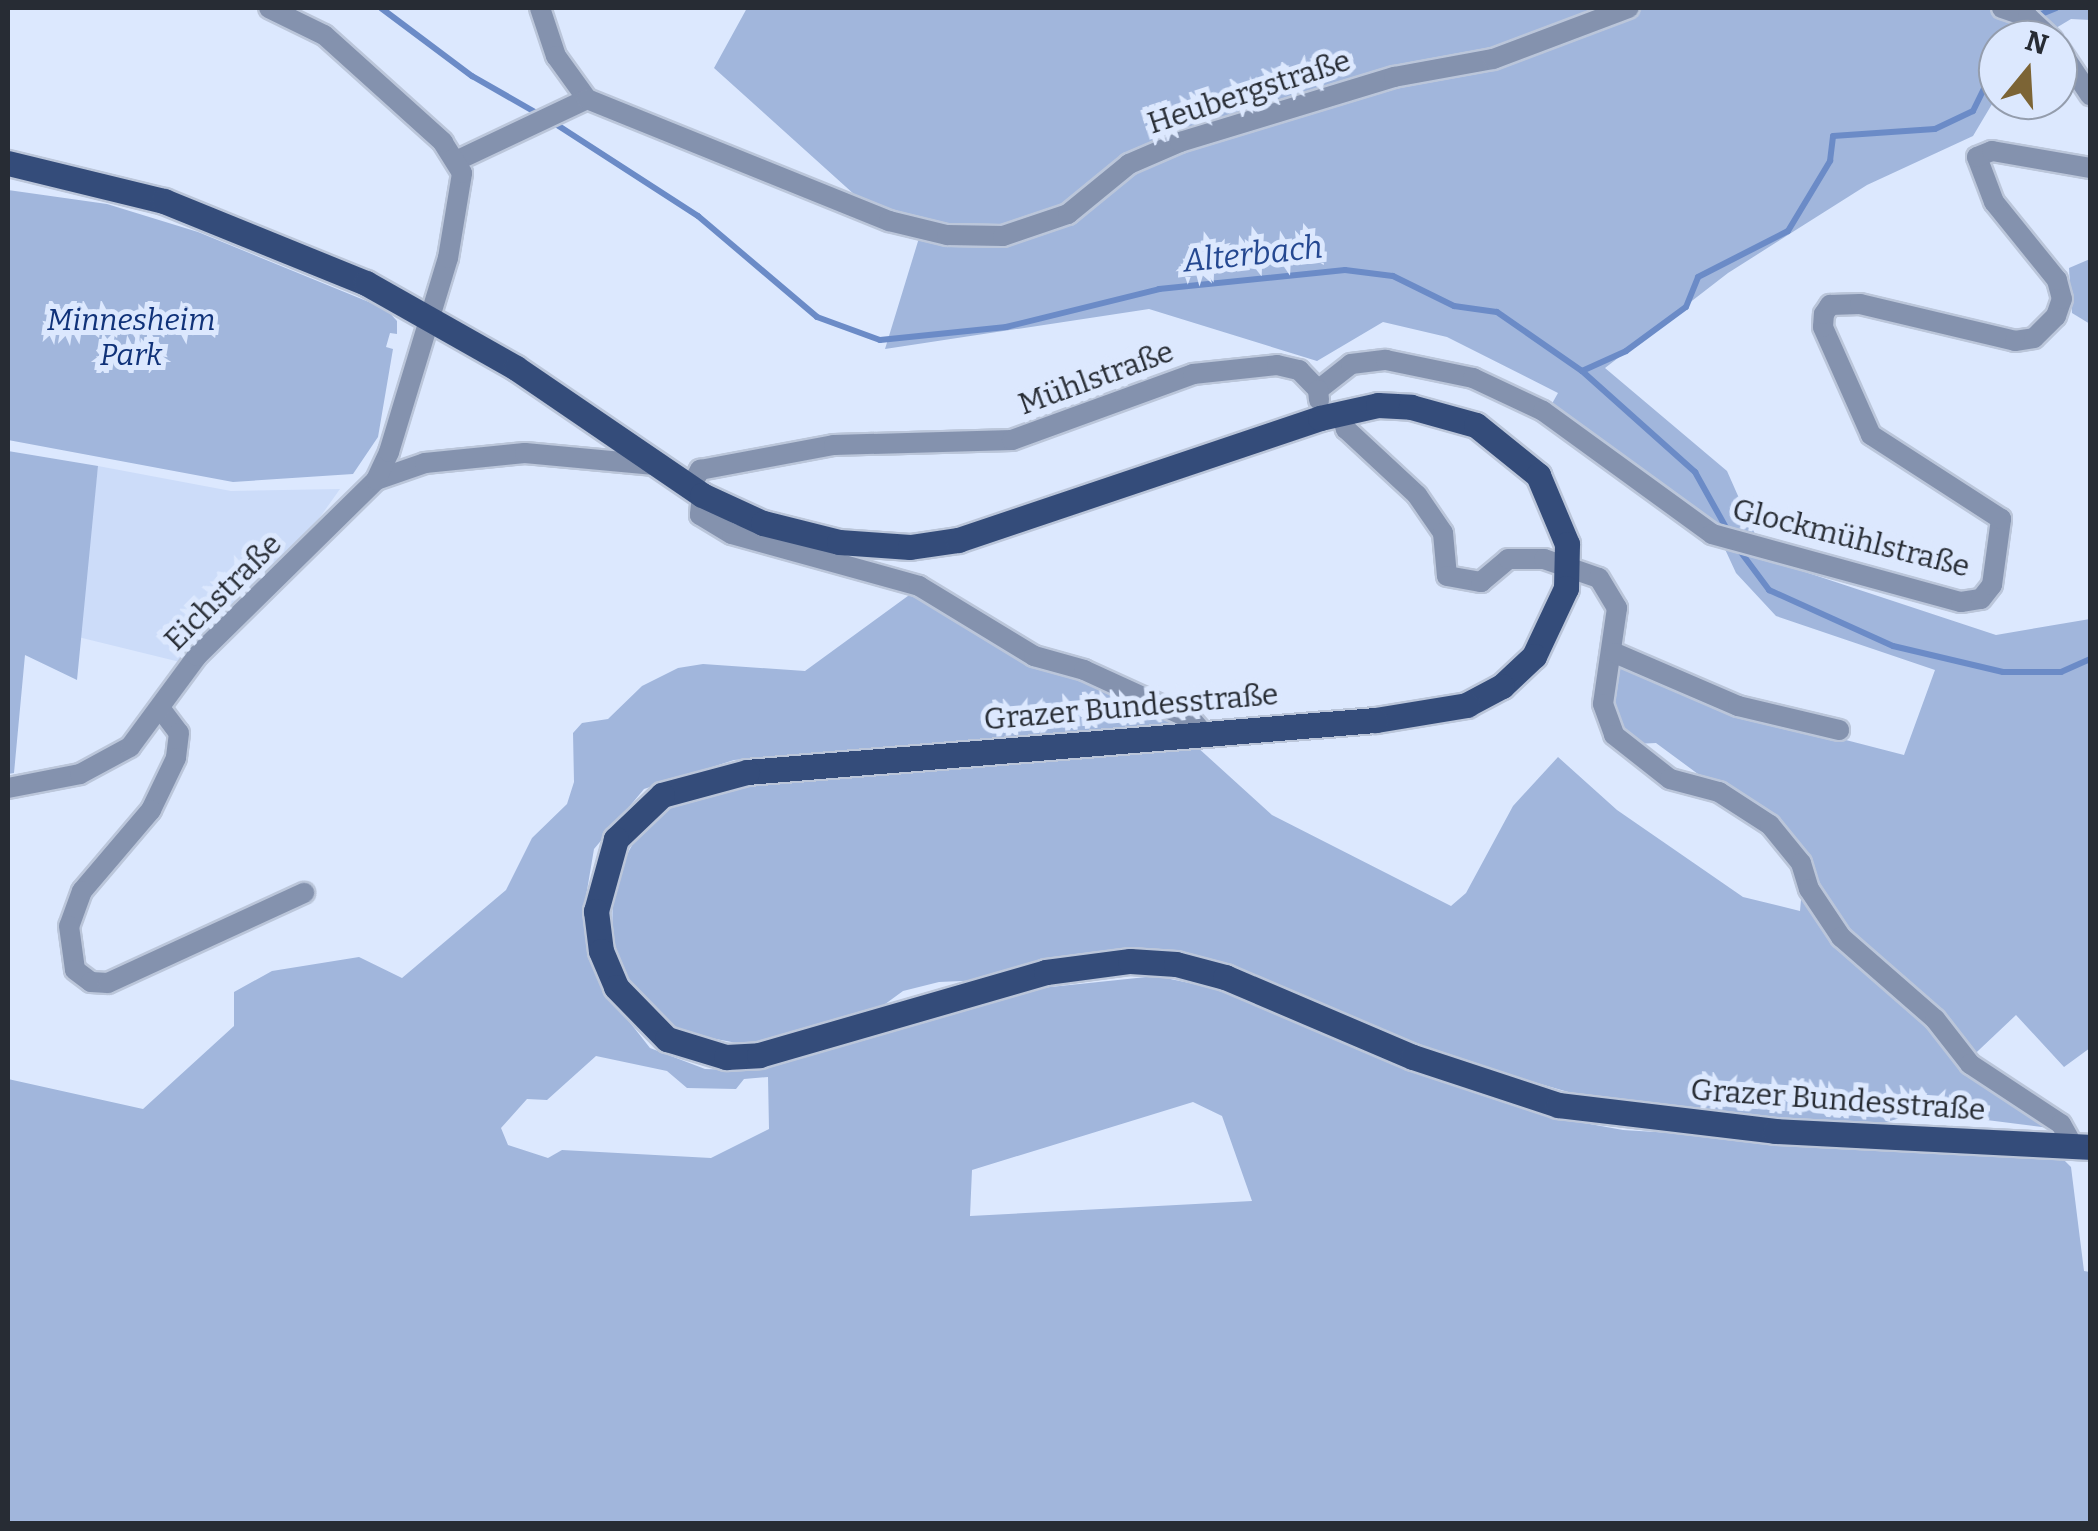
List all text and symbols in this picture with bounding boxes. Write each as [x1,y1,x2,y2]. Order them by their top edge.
north arrow [1978,20,2078,120]
text: N [2021,24,2052,62]
street label: Heubergstraße [1143,42,1355,142]
water label: Alterbach [1181,228,1325,280]
park label: Minnesheim Park [47,302,215,372]
street label: Mühlstraße [1014,333,1178,423]
street label: Glockmühlstraße [1729,491,1973,585]
street label: Eichstraße [157,526,289,658]
street label: Grazer Bundesstraße [982,676,1280,738]
street label: Grazer Bundesstraße [1689,1072,1987,1128]

